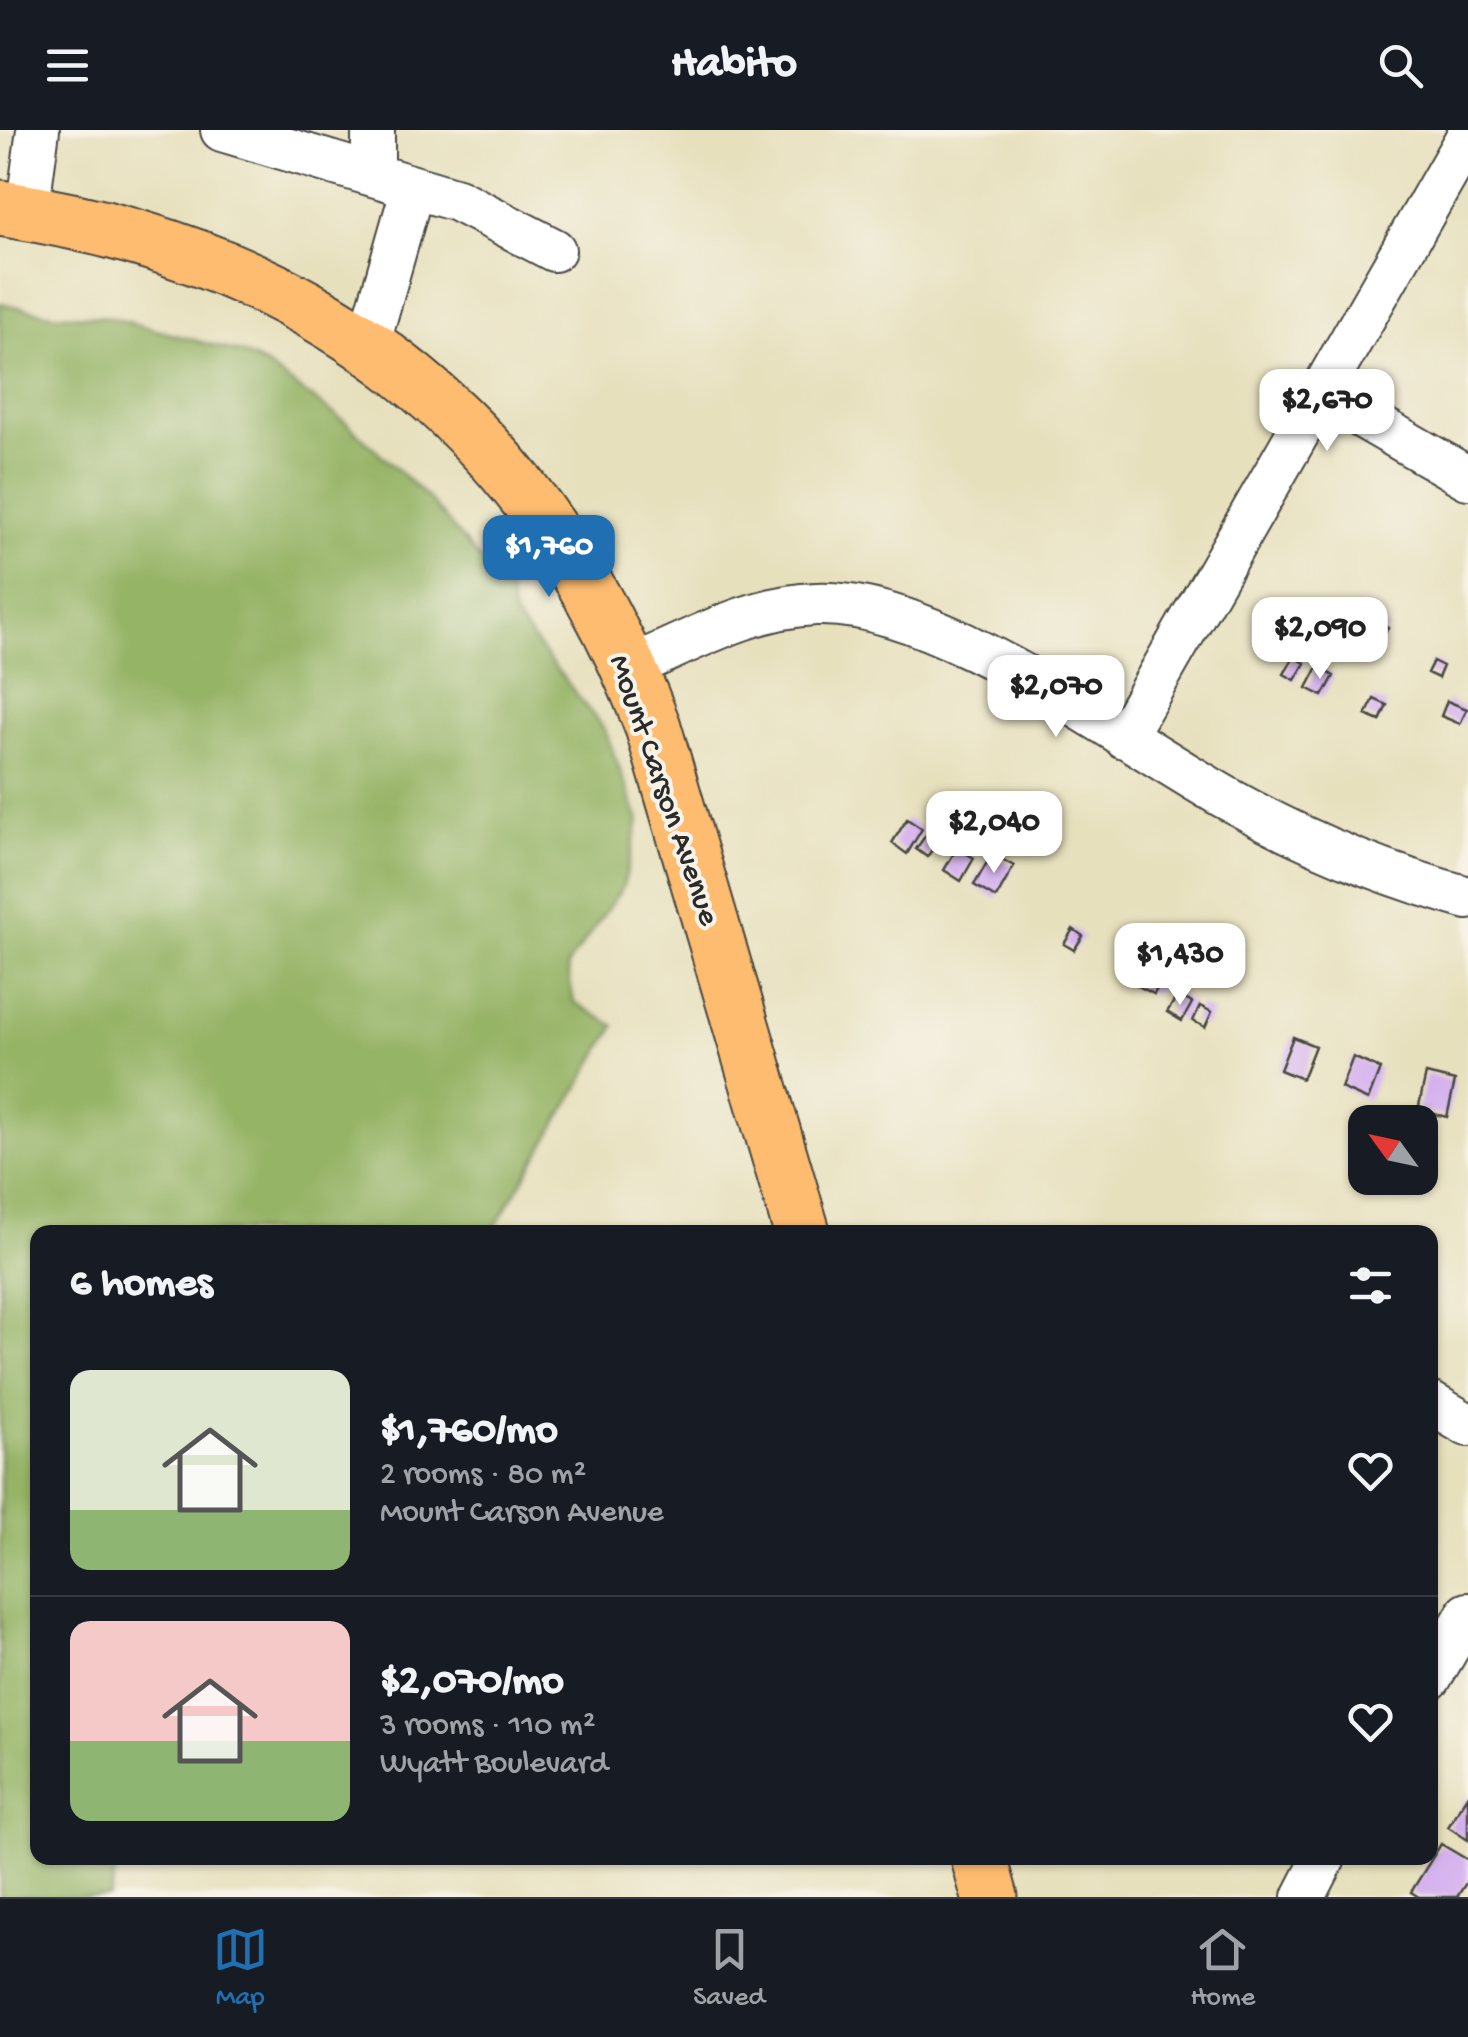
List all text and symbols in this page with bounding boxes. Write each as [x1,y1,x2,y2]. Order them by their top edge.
icon: menu [40,38,95,93]
icon: search [1373,38,1428,93]
text: Habito [671,39,797,92]
pin: $2,670 [1246,369,1408,454]
text: $2,670 [1281,382,1373,420]
pin: $1,760 [468,515,630,600]
text: $1,760 [505,528,593,566]
pin: $2,090 [1239,597,1401,682]
text: $2,090 [1274,610,1366,648]
street label: Mount Carson Avenue [598,650,727,931]
pin: $2,070 [975,655,1137,740]
text: $2,070 [1009,668,1103,706]
pin: $2,040 [913,791,1075,876]
text: $2,040 [948,804,1040,842]
pin: $1,430 [1099,923,1261,1008]
text: $1,430 [1136,936,1224,974]
north arrow [1348,1105,1438,1195]
map controls [1348,1105,1438,1195]
icon: filters [1343,1258,1398,1313]
text: 6 homes [70,1261,213,1310]
text: $1,760/mo [380,1408,558,1457]
icon: home [150,1410,270,1530]
icon: heart [1343,1443,1398,1498]
text: 2 rooms · 80 m² [380,1457,586,1495]
text: Mount Carson Avenue [380,1495,664,1533]
text: $2,070/mo [380,1659,564,1708]
icon: home [150,1661,270,1781]
icon: heart [1343,1694,1398,1749]
text: 3 rooms · 110 m² [380,1708,595,1746]
text: Wyatt Boulevard [380,1746,608,1784]
tab: Map [213,1922,268,2015]
tab: Saved [693,1922,765,2015]
tab: Home [1190,1922,1255,2015]

